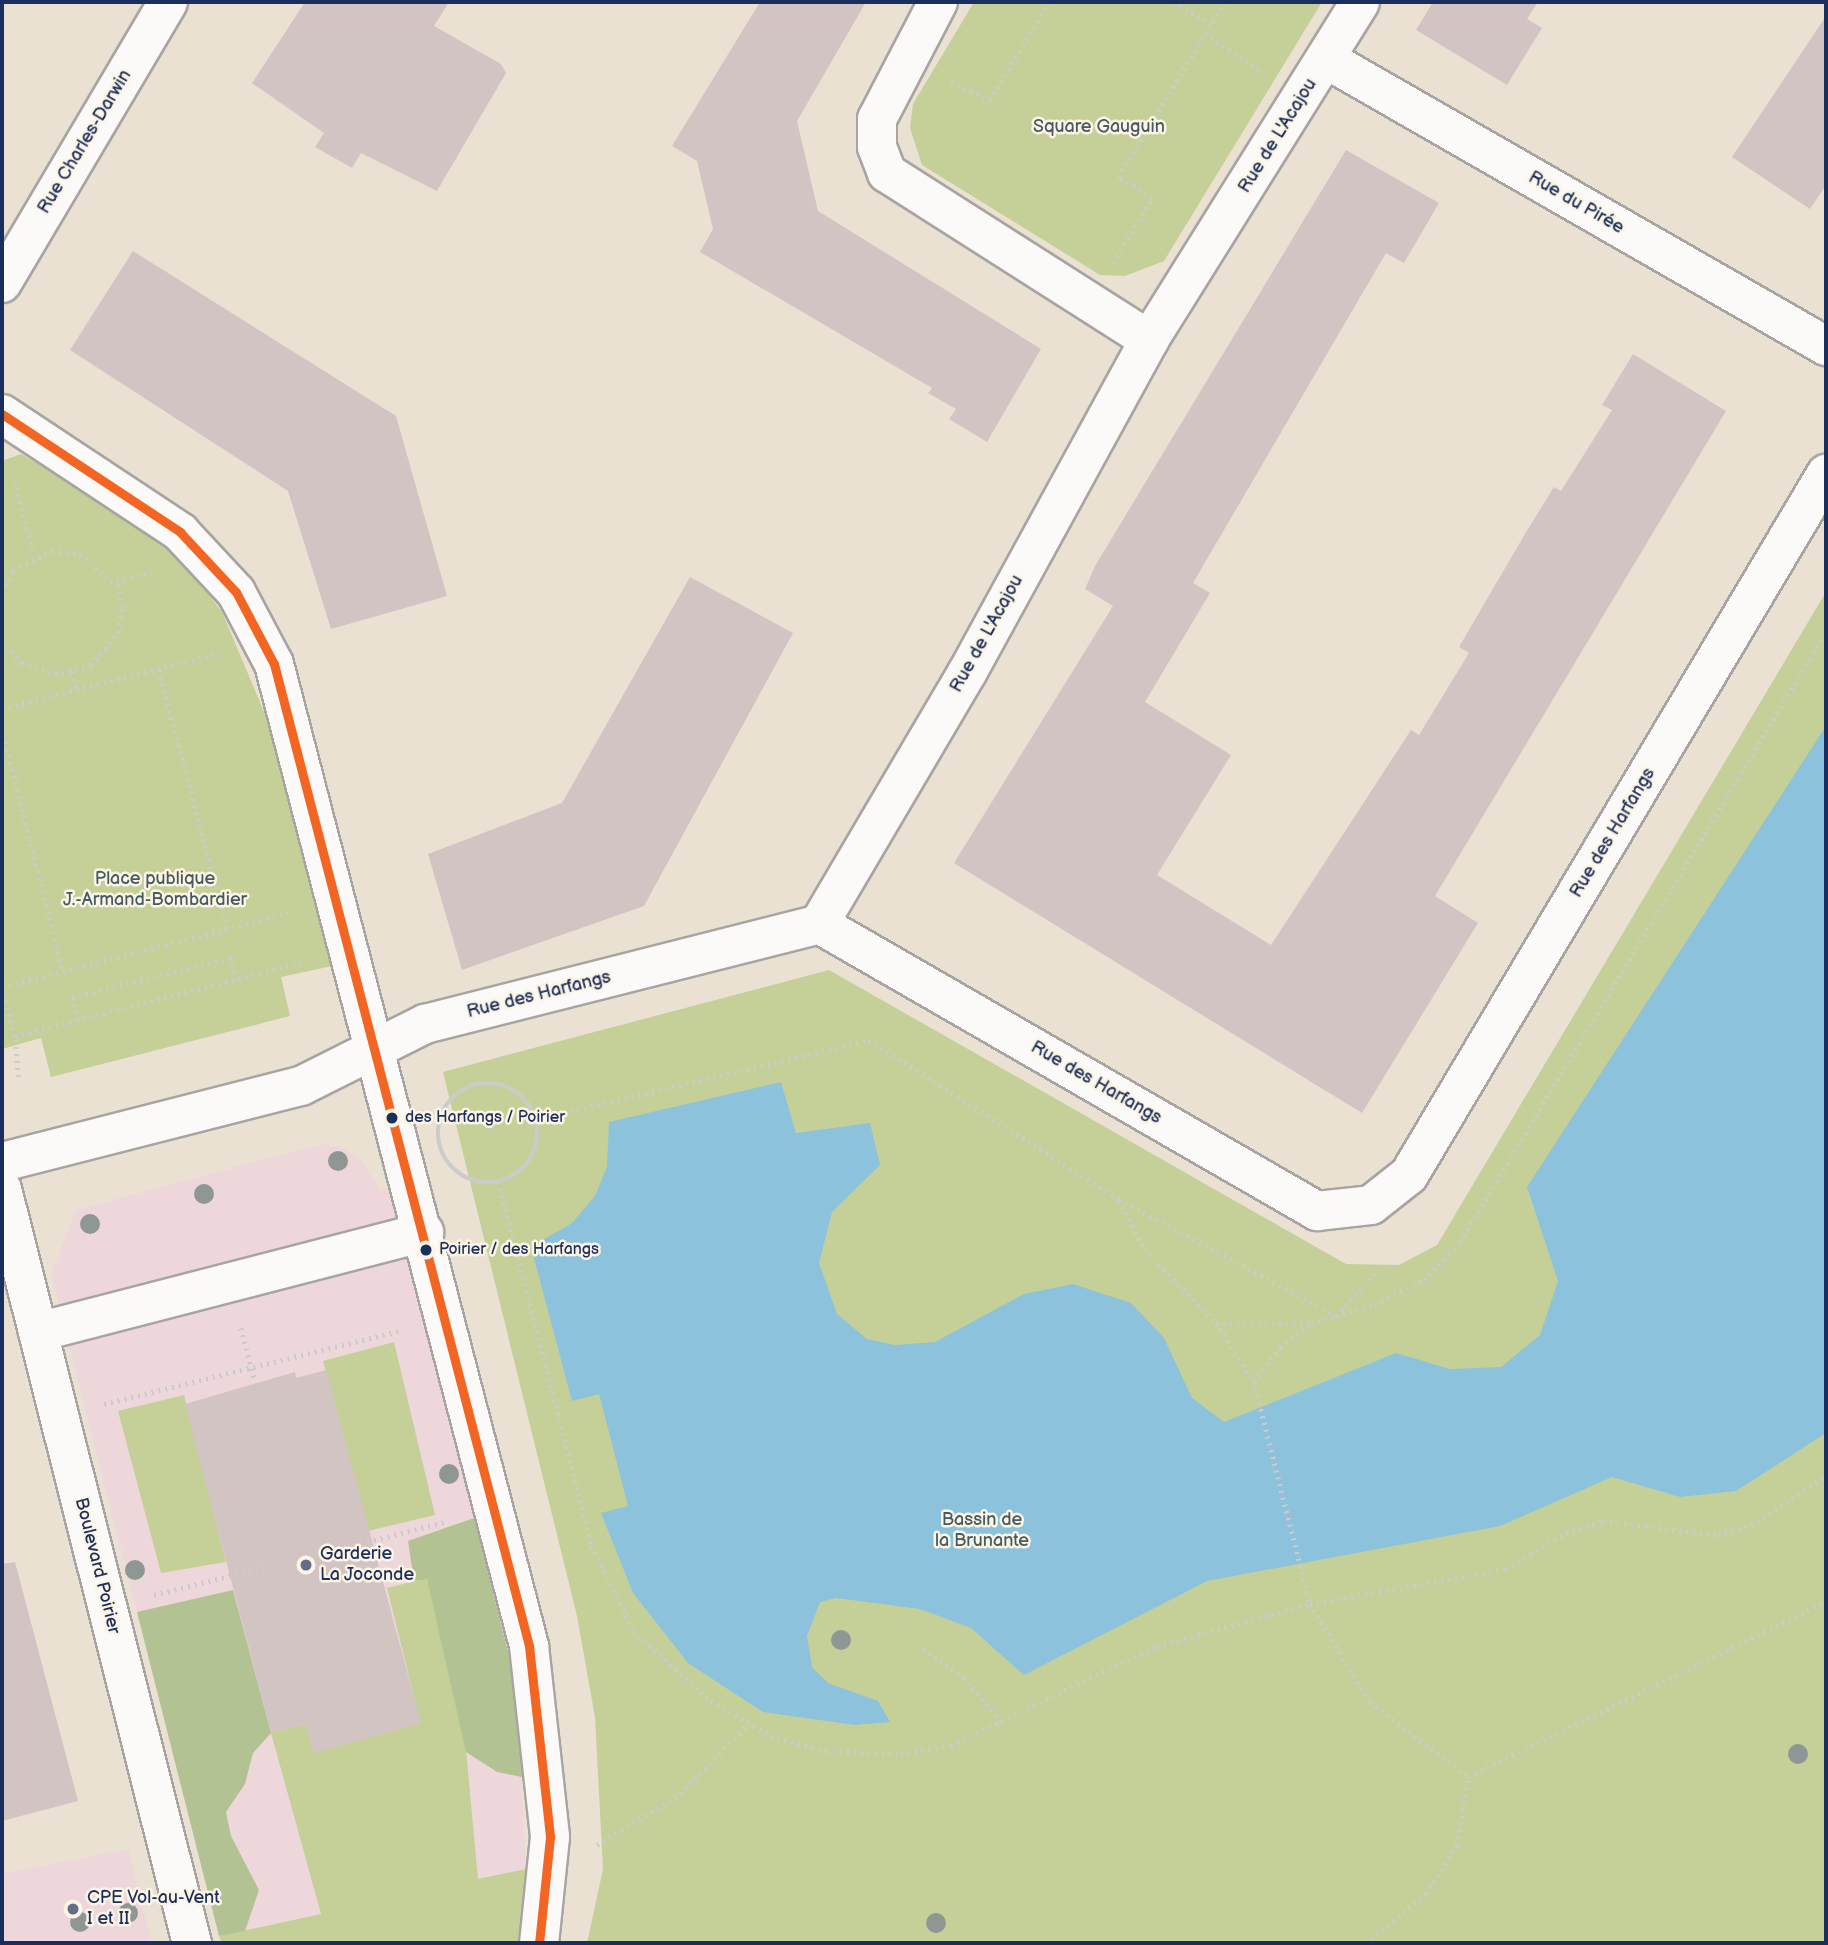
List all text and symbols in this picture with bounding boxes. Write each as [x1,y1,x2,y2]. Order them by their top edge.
street label: Rue Charles-Darwin [34,66,136,218]
street label: Rue de L'Acajou [1234,75,1322,197]
park label: Square Gauguin [1033,116,1165,138]
street label: Rue du Pirée [1524,167,1628,239]
street label: Rue de L'Acajou [946,572,1028,696]
street label: Rue des Harfangs [1566,764,1660,902]
park label: Place publique J.-Armand-Bombardier [63,869,247,912]
street label: Rue des Harfangs [465,967,613,1023]
street label: Rue des Harfangs [1027,1037,1165,1129]
place label: des Harfangs / Poirier [405,1108,565,1128]
marker: des Harfangs / Poirier [385,1111,399,1125]
place label: Poirier / des Harfangs [439,1240,599,1260]
marker: Poirier / des Harfangs [419,1243,433,1257]
street label: Boulevard Poirier [70,1496,124,1636]
park label: Bassin de la Brunante [935,1510,1029,1552]
place label: Garderie La Joconde [320,1544,415,1586]
marker: Garderie La Joconde [298,1557,314,1573]
place label: CPE Vol-au-Vent I et II [87,1888,220,1930]
marker: CPE Vol-au-Vent I et II [65,1901,81,1917]

